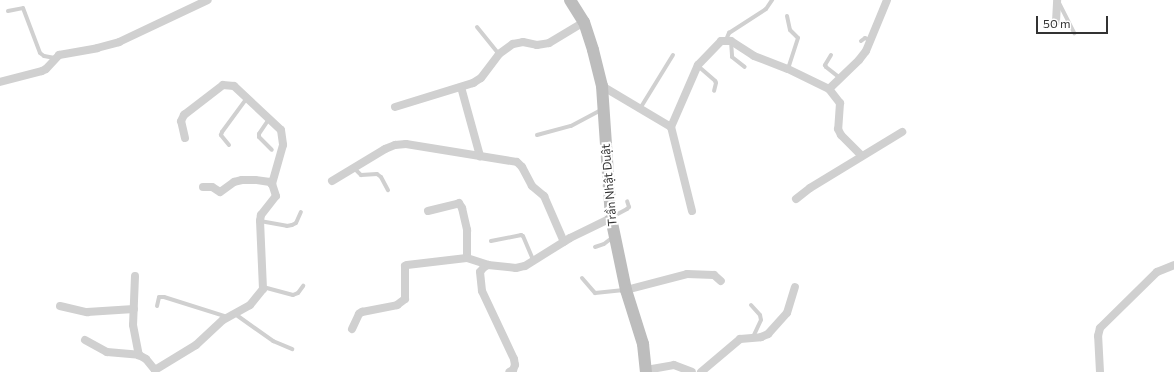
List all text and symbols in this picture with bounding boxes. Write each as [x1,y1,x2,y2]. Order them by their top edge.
scale bar [1038,8,1110,34]
text: 50 m [1043,16,1071,30]
street label: Trần Nhật Duật [598,143,620,227]

